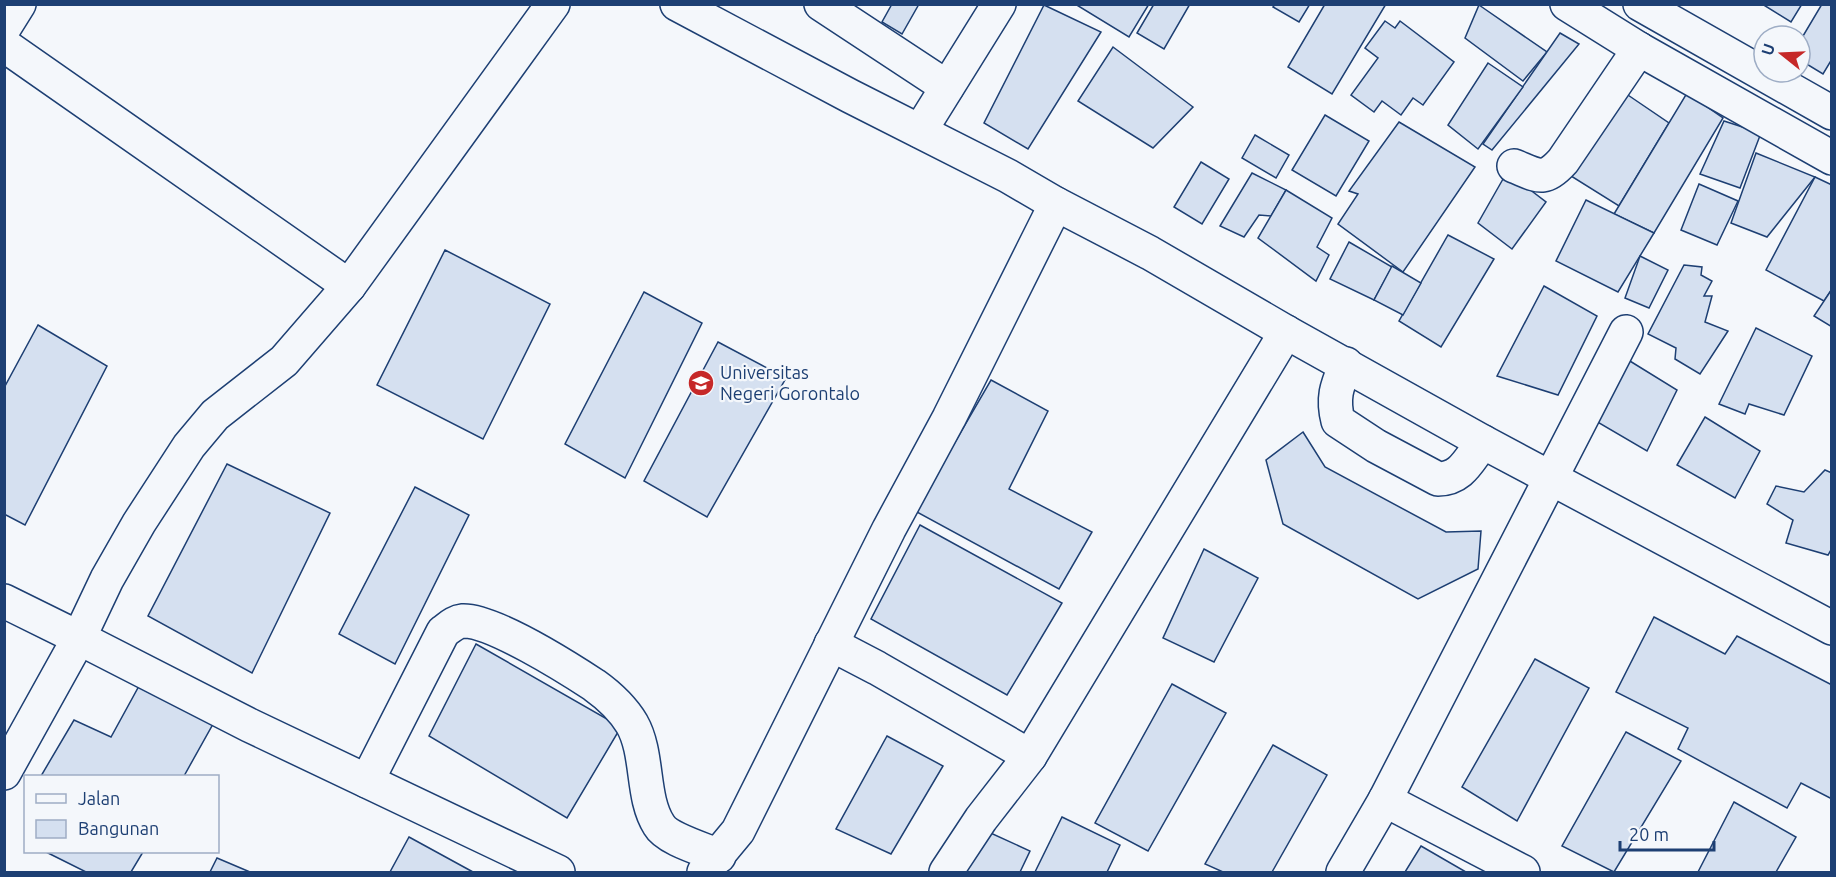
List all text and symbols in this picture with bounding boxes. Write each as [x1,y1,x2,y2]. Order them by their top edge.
north arrow [1752,24,1812,84]
text: U [1757,41,1778,57]
place label: Universitas Negeri Gorontalo [720,362,860,403]
school or university icon: Universitas Negeri Gorontalo [686,368,716,398]
legend [24,775,219,853]
text: Jalan [78,788,120,808]
scale bar [1620,814,1714,852]
text: Bangunan [78,818,159,838]
text: 20 m [1629,824,1669,844]

